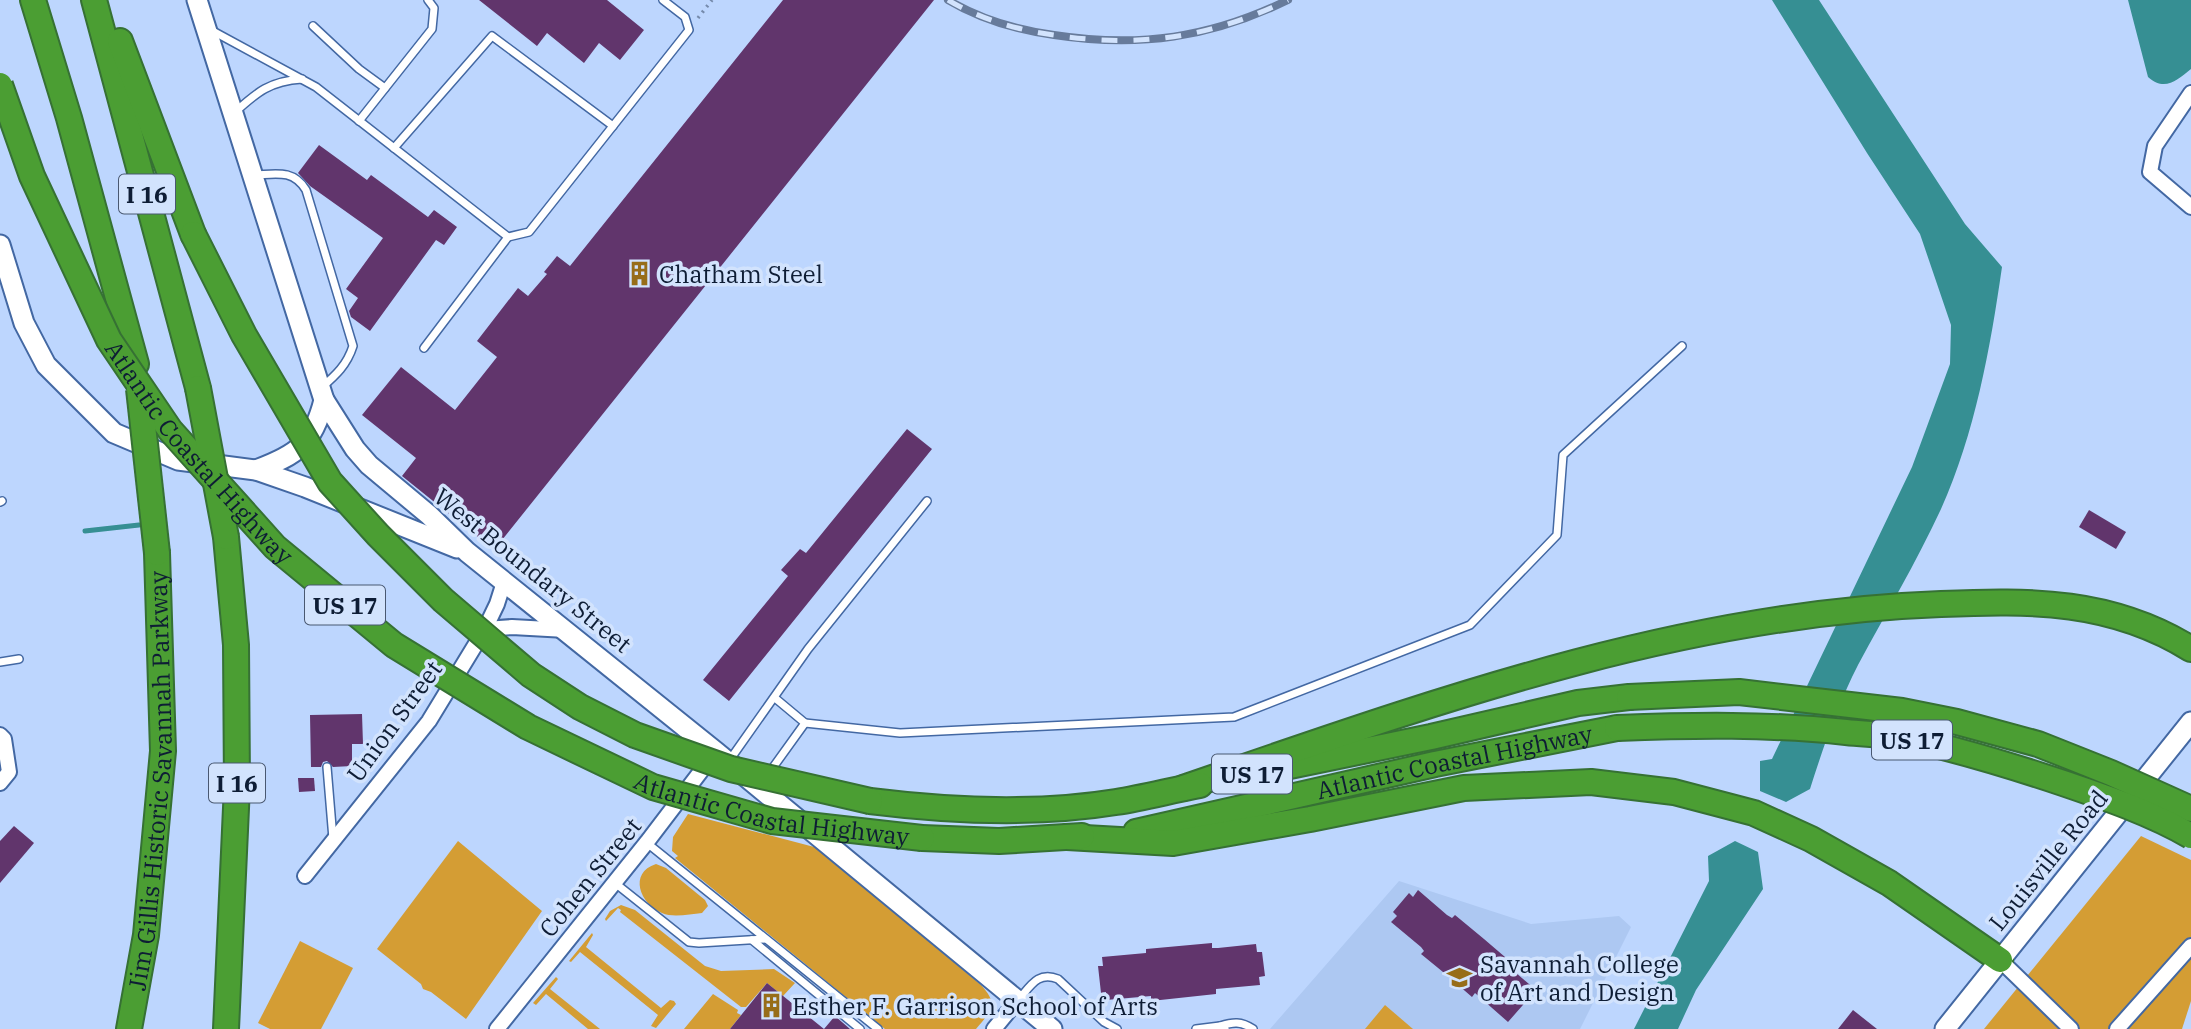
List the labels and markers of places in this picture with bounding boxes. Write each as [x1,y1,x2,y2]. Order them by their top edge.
place label: Chatham Steel [659,258,823,290]
building icon: Chatham Steel [625,260,653,288]
place label: Savannah College of Art and Design [1480,948,1679,1008]
school or university icon: Savannah College of Art and Design [1446,964,1474,992]
place label: Esther F. Garrison School of Arts [792,990,1158,1022]
building icon: Esther F. Garrison School of Arts [758,992,786,1020]

